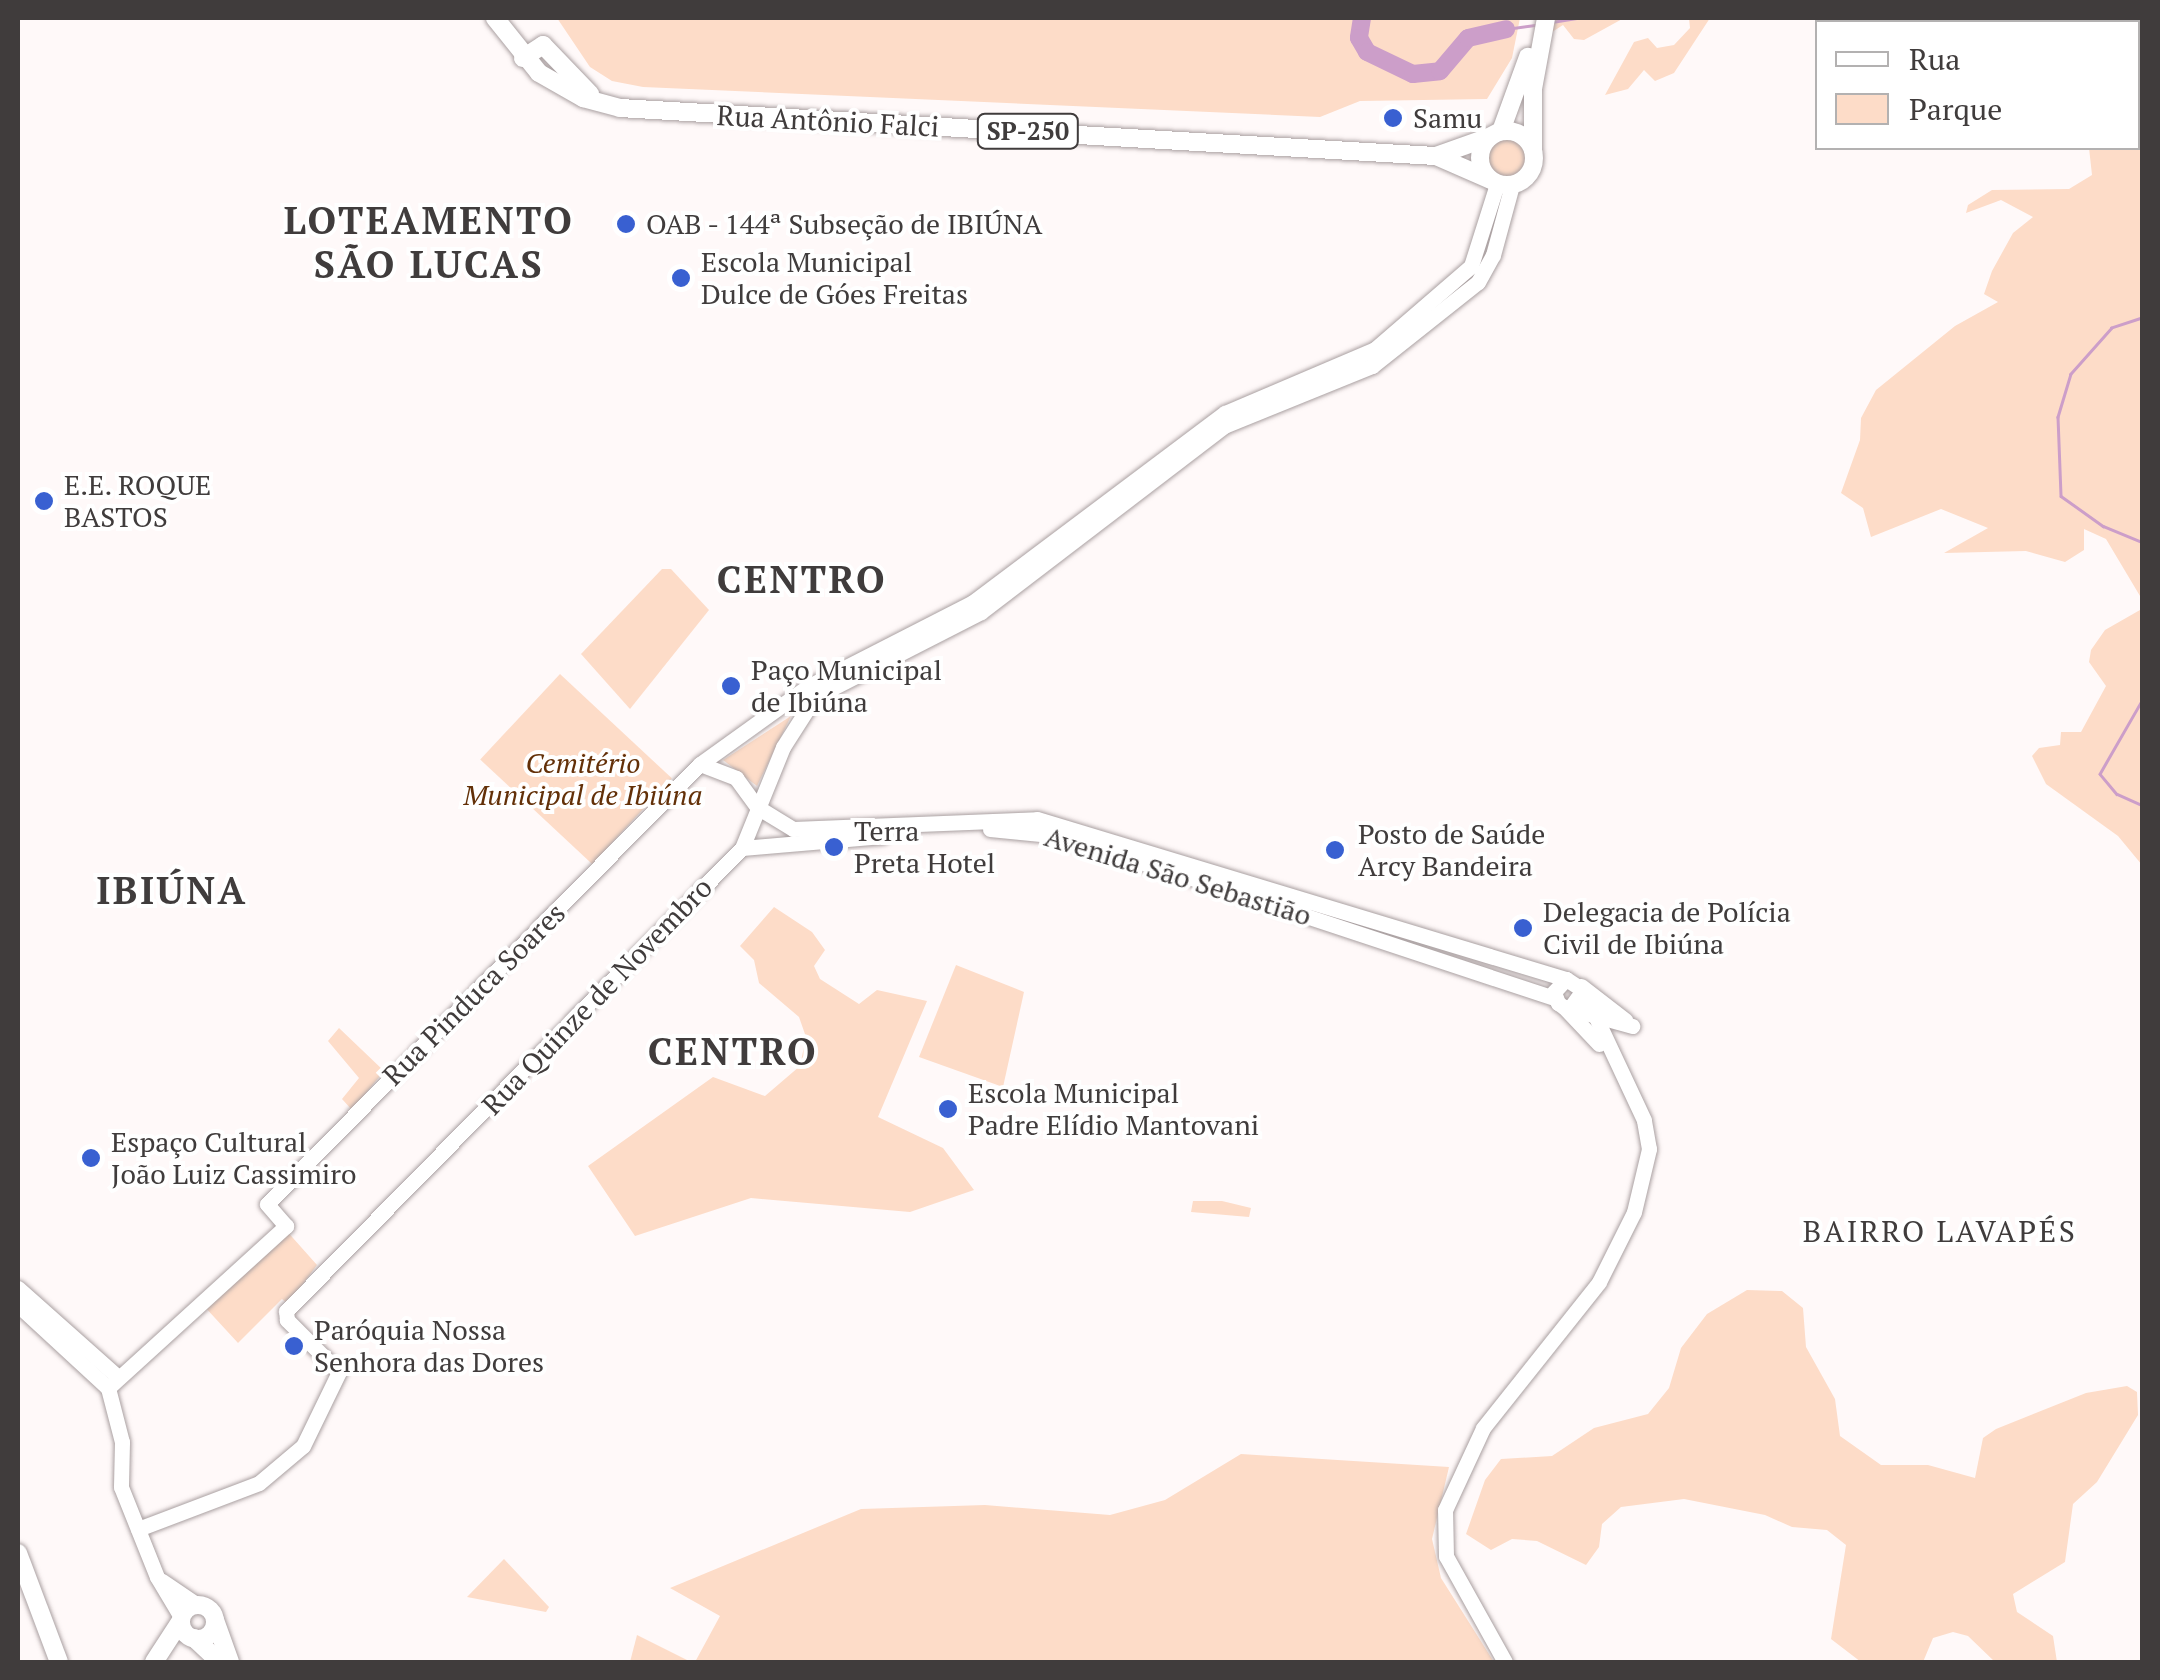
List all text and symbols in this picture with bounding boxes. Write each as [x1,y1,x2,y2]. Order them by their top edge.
legend [1815,20,2140,150]
text: Rua [1909,39,1960,79]
text: Parque [1909,89,2002,129]
street label: Rua Antônio Falci [716,98,940,144]
place label: Samu [1413,101,1482,135]
marker: Samu [1382,107,1404,129]
road number: SP-250 [976,111,1080,151]
district label: LOTEAMENTO SÃO LUCAS [284,198,574,288]
place label: OAB - 144ª Subseção de IBIÚNA [646,207,1044,241]
marker: OAB - 144ª Subseção de IBIÚNA [615,213,637,235]
place label: Escola Municipal Dulce de Góes Freitas [701,245,968,311]
marker: Escola Municipal Dulce de Góes Freitas [670,267,692,289]
place label: E.E. ROQUE BASTOS [64,468,213,534]
marker: E.E. ROQUE BASTOS [33,490,55,512]
district label: CENTRO [717,557,887,603]
place label: Paço Municipal de Ibiúna [751,653,942,719]
marker: Paço Municipal de Ibiúna [720,675,742,697]
park label: Cemitério Municipal de Ibiúna [463,746,703,812]
place label: Terra Preta Hotel [854,814,995,880]
place label: Posto de Saúde Arcy Bandeira [1358,817,1545,883]
street label: Avenida São Sebastião [1041,819,1315,933]
marker: Terra Preta Hotel [823,836,845,858]
marker: Posto de Saúde Arcy Bandeira [1322,837,1348,863]
district label: IBIÚNA [96,868,248,914]
street label: Rua Quinze de Novembro [475,871,719,1121]
place label: Delegacia de Polícia Civil de Ibiúna [1543,895,1791,961]
street label: Rua Pinduca Soares [376,896,572,1092]
marker: Delegacia de Polícia Civil de Ibiúna [1512,917,1534,939]
district label: CENTRO [648,1029,818,1075]
place label: Escola Municipal Padre Elídio Mantovani [968,1076,1259,1142]
marker: Escola Municipal Padre Elídio Mantovani [937,1098,959,1120]
place label: Espaço Cultural João Luiz Cassimiro [111,1125,356,1191]
marker: Espaço Cultural João Luiz Cassimiro [80,1147,102,1169]
district label: BAIRRO LAVAPÉS [1803,1213,2077,1249]
place label: Paróquia Nossa Senhora das Dores [314,1313,544,1379]
marker: Paróquia Nossa Senhora das Dores [283,1335,305,1357]

